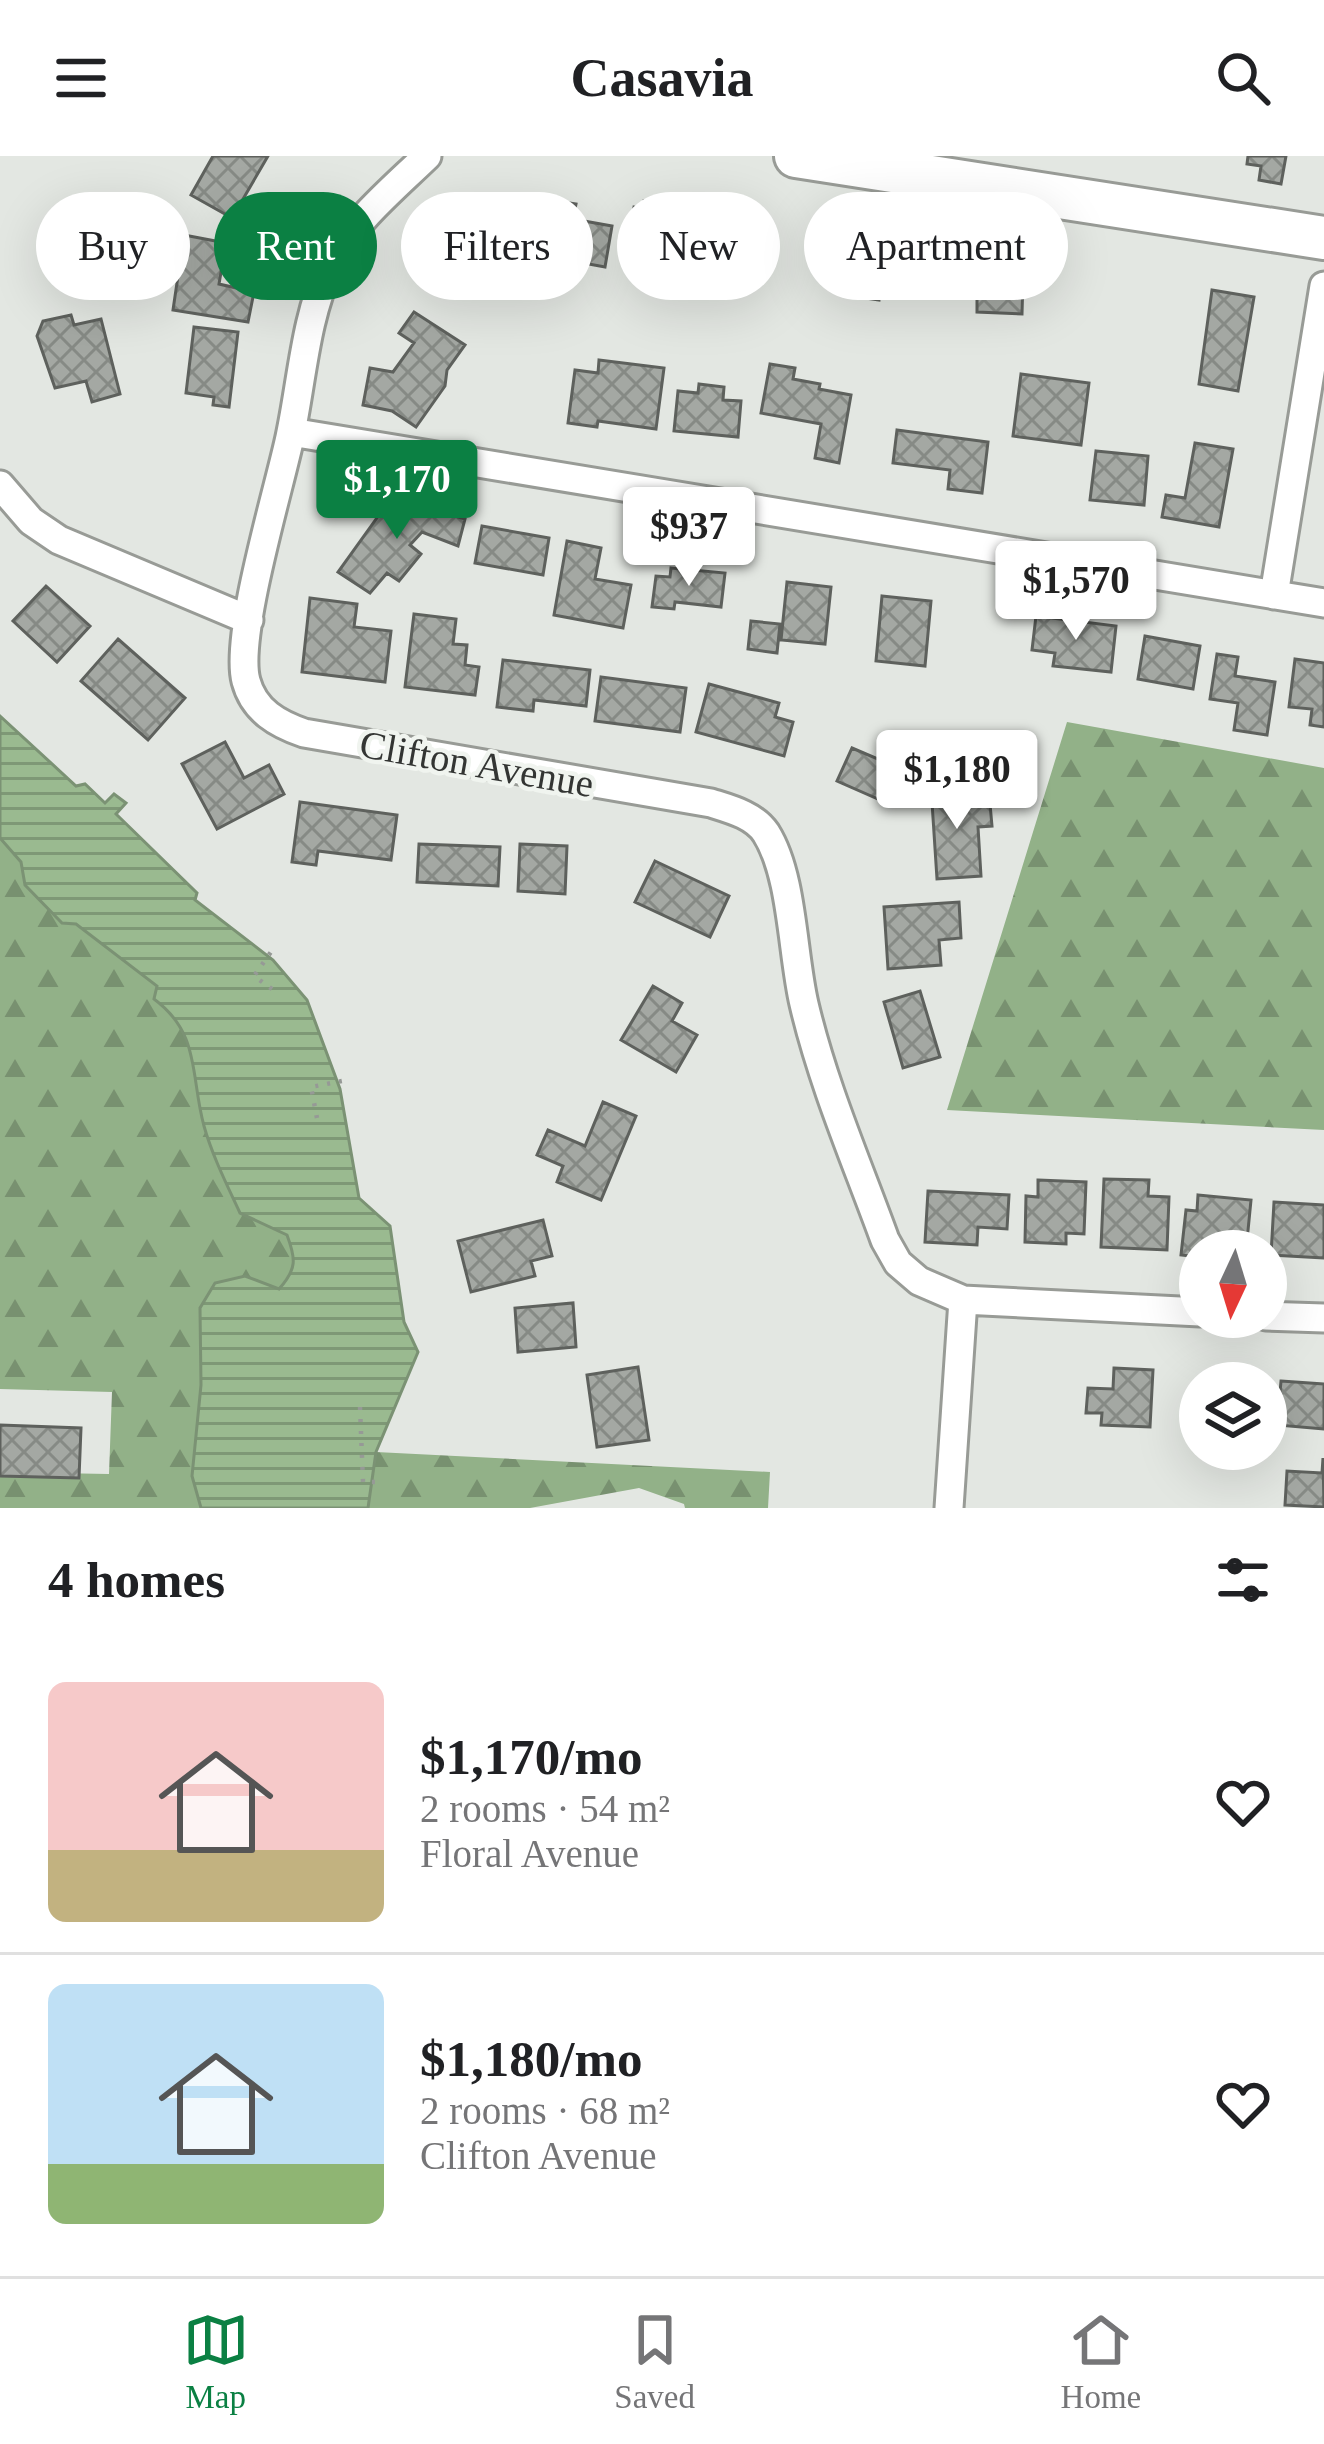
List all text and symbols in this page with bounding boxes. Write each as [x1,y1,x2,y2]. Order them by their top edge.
icon: menu [48,45,114,111]
icon: search [1210,45,1276,111]
text: Casavia [570,48,754,108]
chip: Buy [36,192,190,300]
chip: Rent [214,192,377,300]
chip: Filters [401,192,593,300]
chip: New [617,192,780,300]
chip: Apartment [804,192,1068,300]
pin: $1,170 [299,440,495,542]
text: $1,170 [343,457,451,500]
pin: $937 [618,487,760,589]
text: $937 [650,504,728,547]
pin: $1,570 [978,541,1174,643]
text: $1,570 [1022,558,1130,601]
street label: Clifton Avenue [357,722,597,805]
pin: $1,180 [859,730,1055,832]
text: $1,180 [903,747,1011,790]
north arrow [1179,1230,1287,1338]
map controls [1179,1230,1287,1470]
button: layers [1179,1362,1287,1470]
icon: filters [1210,1547,1276,1613]
text: 4 homes [48,1552,225,1608]
text: $1,170/mo [420,1729,642,1785]
icon: home [144,1730,288,1874]
icon: heart [1210,1769,1276,1835]
text: 2 rooms · 54 m² [420,1787,670,1830]
text: Floral Avenue [420,1832,639,1875]
text: $1,180/mo [420,2031,642,2087]
icon: home [144,2032,288,2176]
icon: heart [1210,2071,1276,2137]
text: 2 rooms · 68 m² [420,2089,670,2132]
text: Clifton Avenue [420,2134,657,2177]
tab: Map [183,2307,249,2416]
tab: Saved [614,2307,695,2416]
tab: Home [1061,2307,1141,2416]

